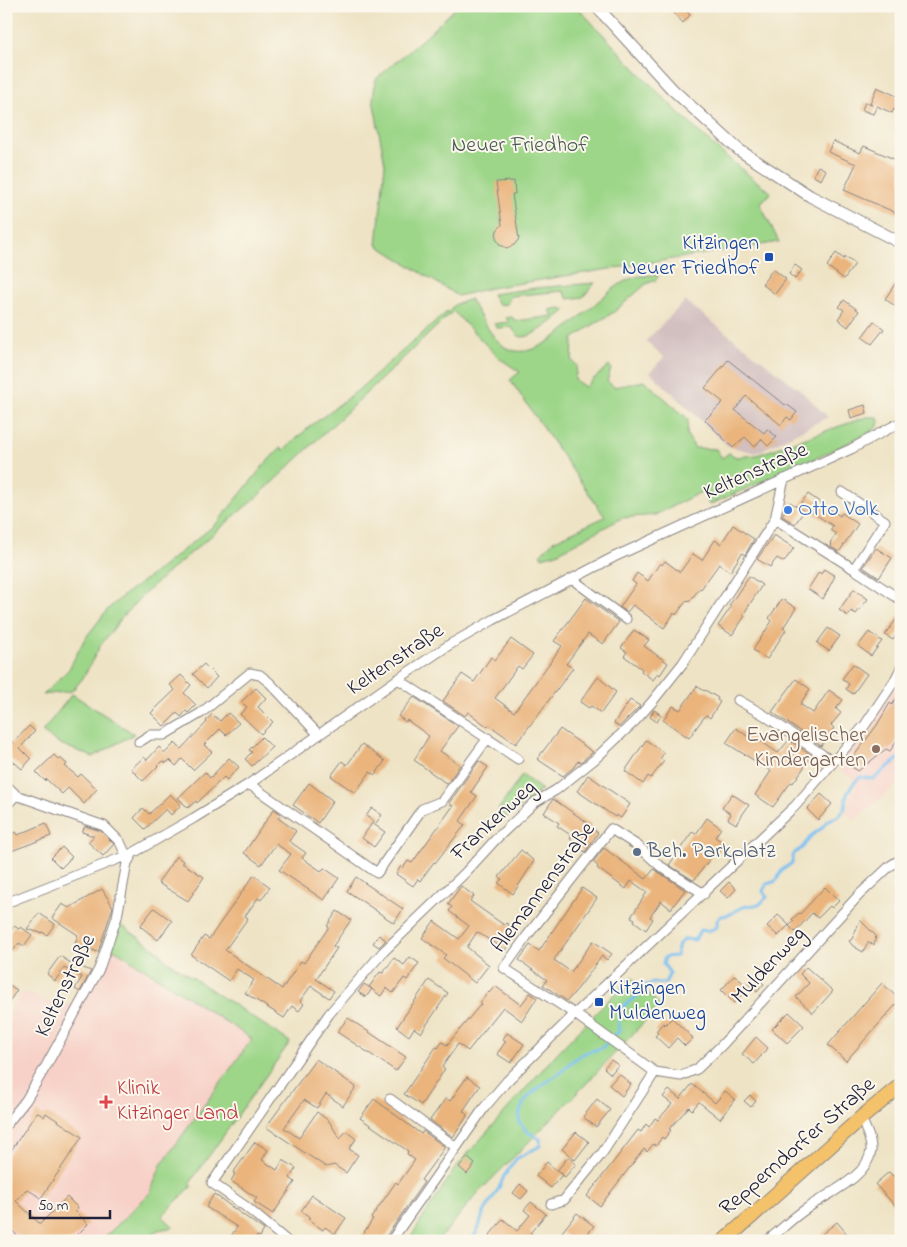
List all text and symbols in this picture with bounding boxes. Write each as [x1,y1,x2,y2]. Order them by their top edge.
park label: Neuer Friedhof [452,130,589,162]
place label: Kitzingen Neuer Friedhof [622,228,760,285]
marker: Kitzingen Neuer Friedhof [763,251,775,263]
street label: Keltenstraße [699,435,813,509]
place label: Otto Volk [798,494,879,526]
marker: Otto Volk [782,504,794,516]
street label: Keltenstraße [341,616,451,704]
place label: Evangelischer Kindergarten [746,720,866,778]
marker: Evangelischer Kindergarten [870,743,882,755]
street label: Frankenweg [443,773,545,870]
street label: Alemannenstraße [484,816,604,960]
place label: Beh. Parkplatz [646,836,776,868]
marker: Beh. Parkplatz [631,846,643,858]
street label: Muldenweg [724,920,815,1013]
street label: Keltenstraße [27,929,105,1043]
place label: Kitzingen Muldenweg [609,973,706,1031]
marker: Kitzingen Muldenweg [593,996,605,1008]
street label: Repperndorfer Straße [713,1070,883,1224]
place label: Klinik Kitzinger Land [117,1073,238,1131]
marker: Klinik Kitzinger Land [99,1095,113,1109]
scale bar [30,1187,110,1219]
text: 50 m [38,1195,69,1217]

